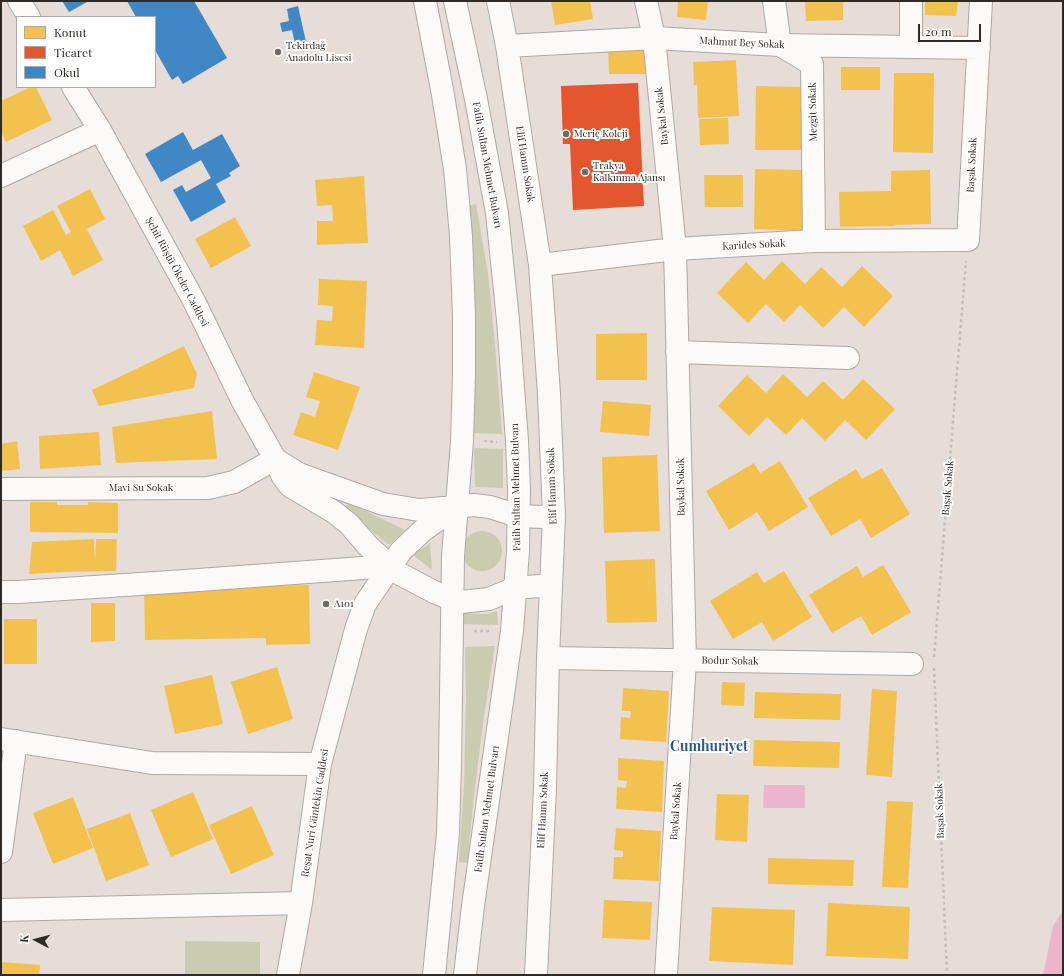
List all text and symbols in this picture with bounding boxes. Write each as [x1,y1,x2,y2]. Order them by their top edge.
legend [16,16,156,88]
scale bar [920,16,983,42]
text: 20 m [925,23,952,39]
text: Konut [54,24,87,40]
street label: Mahmut Bey Sokak [699,35,785,51]
place label: Tekirdağ Anadolu Lisesi [286,40,351,64]
text: Ticaret [54,44,92,60]
marker: Tekirdağ Anadolu Lisesi [273,47,283,57]
text: Okul [54,64,80,80]
street label: Mezgit Sokak [806,82,820,142]
street label: Baykal Sokak [653,86,671,146]
street label: Fatih Sultan Mehmet Bulvarı [470,101,504,229]
street label: Elif Hanım Sokak [513,125,537,203]
place label: Meriç Koleji [574,128,628,140]
marker: Meriç Koleji [561,129,571,139]
street label: Başak Sokak [965,137,979,193]
place label: Trakya Kalkınma Ajansı [593,160,665,184]
marker: Trakya Kalkınma Ajansı [580,167,590,177]
street label: Şehit Rüştü Ökeler Caddesi [143,215,211,329]
street label: Karides Sokak [722,237,786,253]
street label: Fatih Sultan Mehmet Bulvarı [509,423,523,551]
street label: Elif Hanım Sokak [545,447,559,525]
street label: Baykal Sokak [674,458,688,516]
street label: Başak Sokak [940,460,956,516]
street label: Mavi Su Sokak [109,482,173,494]
place label: A101 [334,598,354,610]
marker: A101 [321,599,331,609]
street label: Bodur Sokak [701,655,759,667]
district label: Cumhuriyet [670,739,748,755]
street label: Fatih Sultan Mehmet Bulvarı [472,745,502,873]
street label: Reşat Nuri Güntekin Caddesi [299,748,331,878]
street label: Elif Hanım Sokak [535,771,551,849]
street label: Baykal Sokak [668,781,684,841]
street label: Başak Sokak [933,783,947,839]
north arrow [16,920,56,960]
text: K [16,934,31,943]

